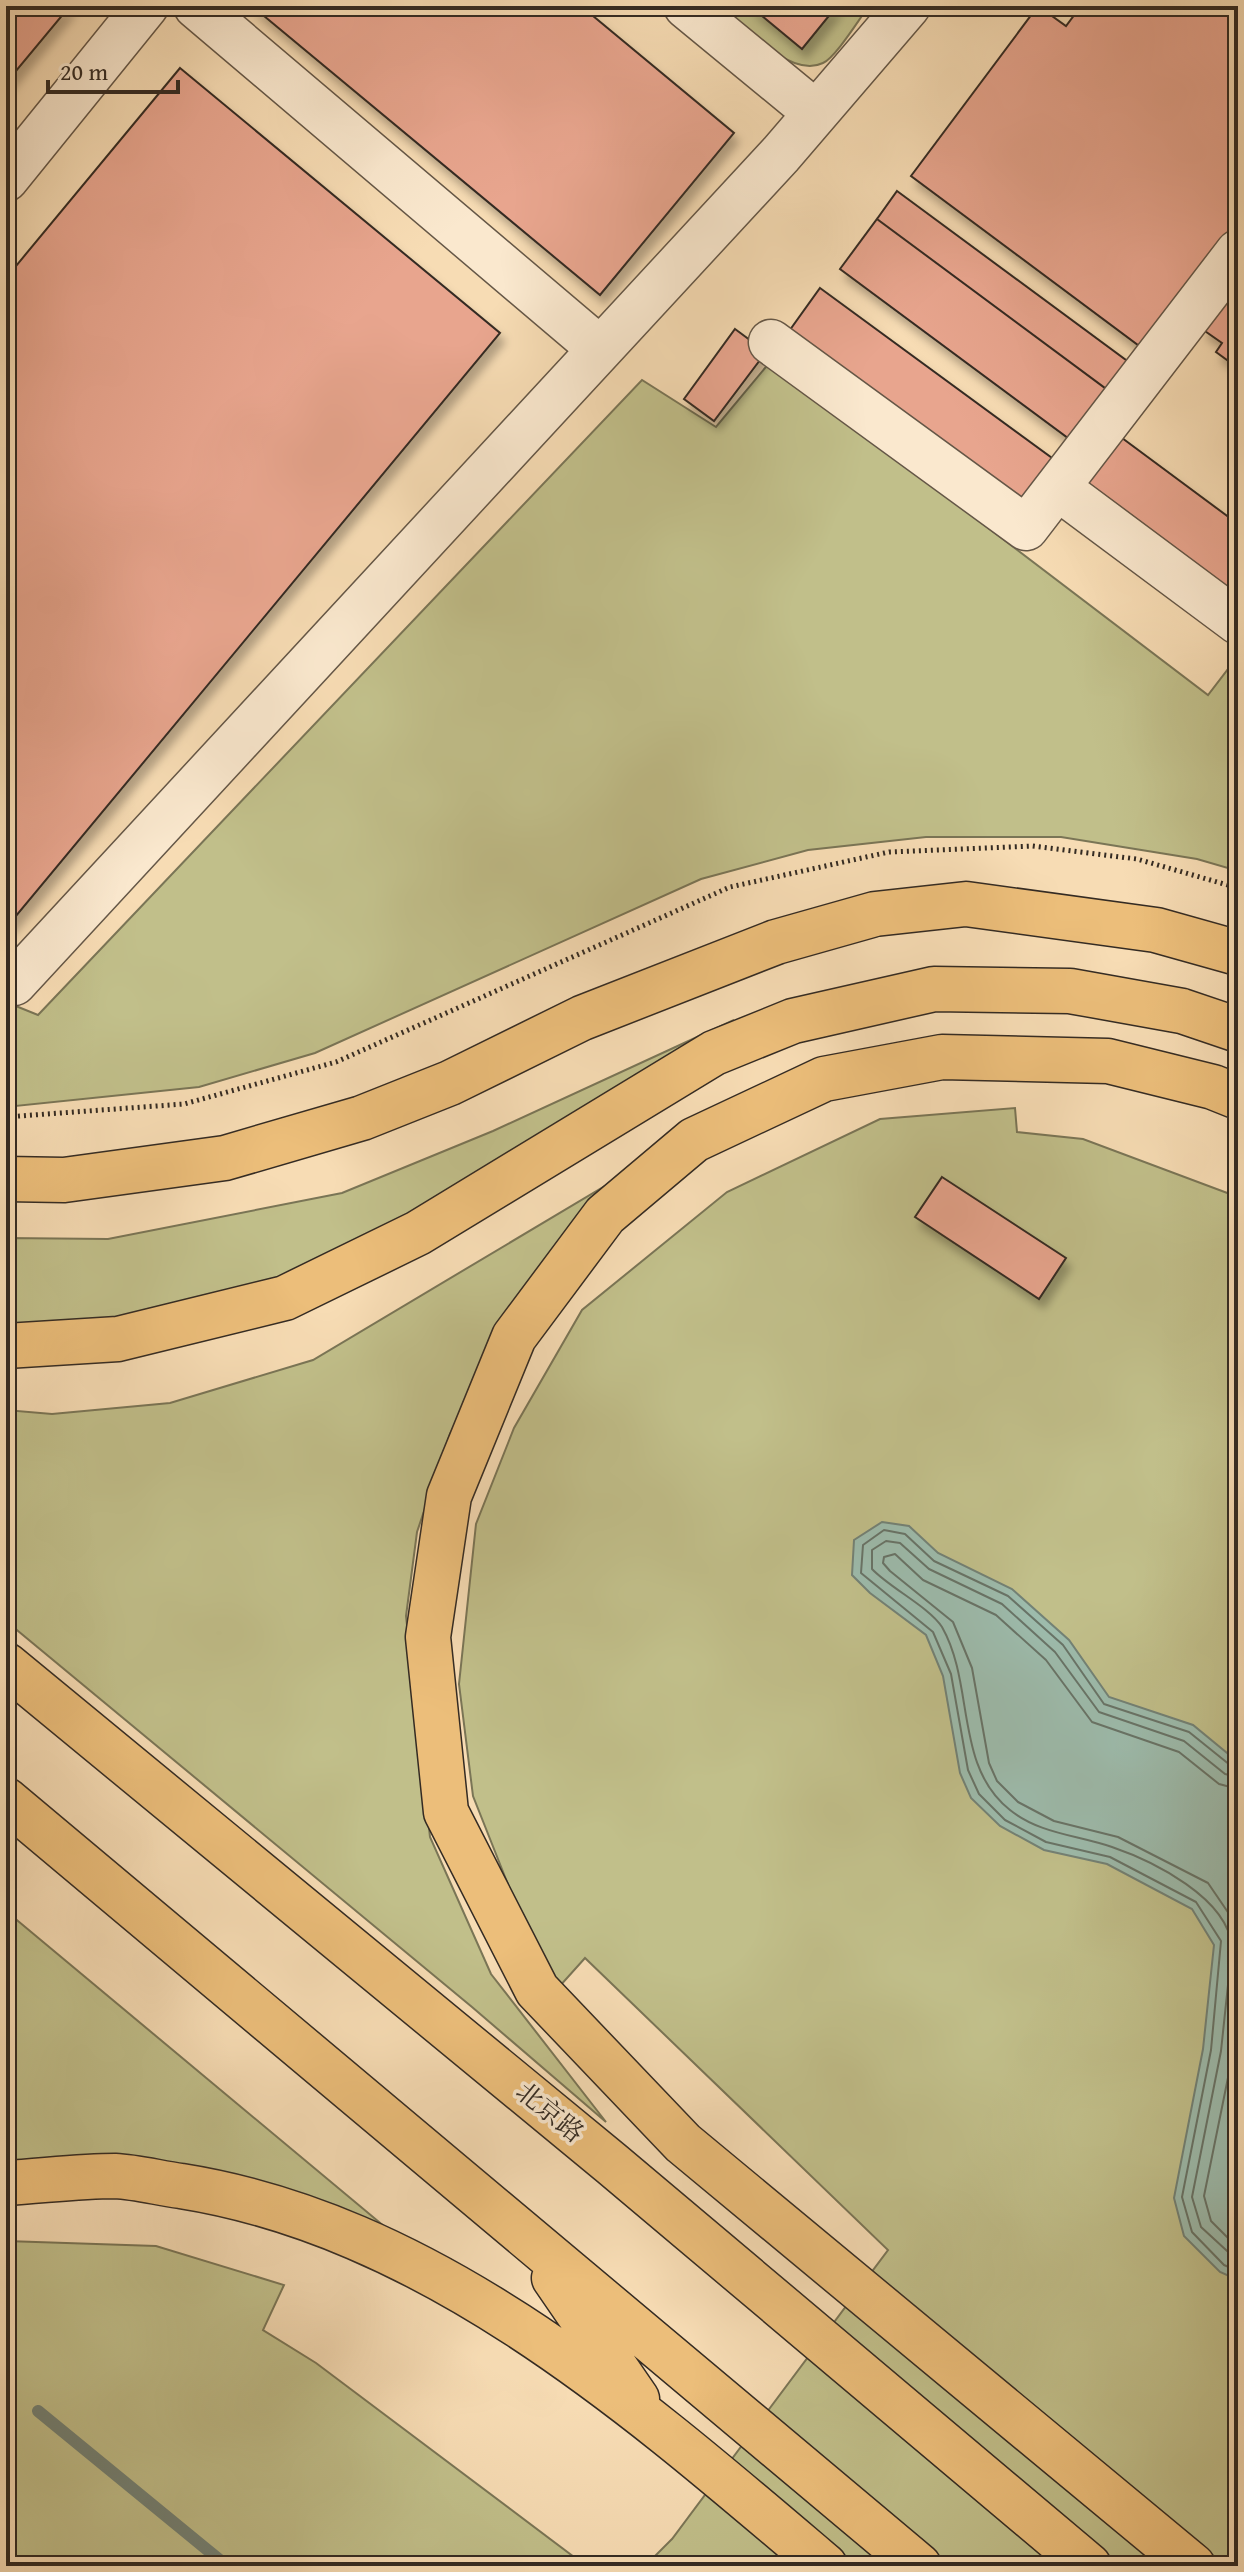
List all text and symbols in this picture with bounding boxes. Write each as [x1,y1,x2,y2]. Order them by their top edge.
scale bar [48,44,178,94]
text: 20 m [60,54,108,89]
street label: 北京路 [508,2072,593,2151]

